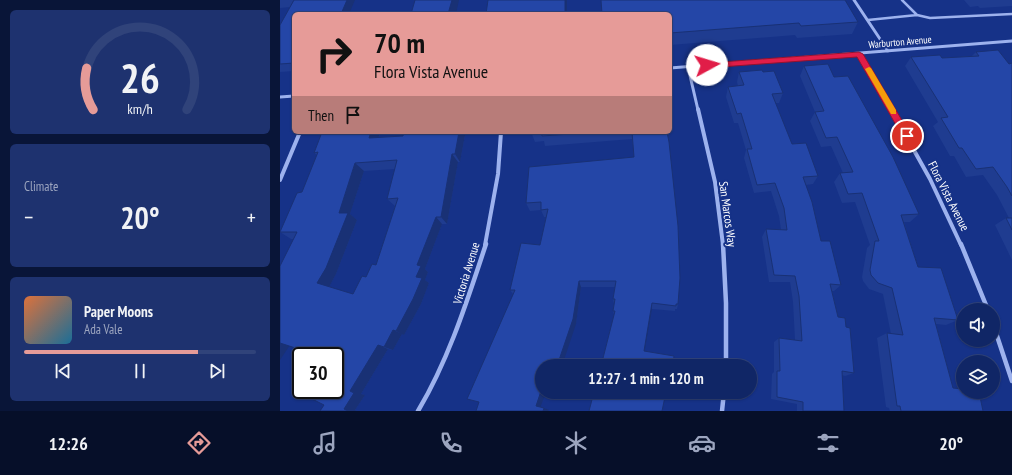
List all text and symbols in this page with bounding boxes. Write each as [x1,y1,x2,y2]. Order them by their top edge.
text: 70 m [374,24,425,61]
icon: right [308,28,360,80]
street label: Warburton Avenue [868,33,932,51]
position arrow [686,44,728,86]
text: 26 [120,51,160,104]
text: Flora Vista Avenue [374,60,488,83]
text: km/h [127,98,153,117]
icon: arrive [342,104,364,126]
text: Then [308,106,334,125]
pin [890,119,924,153]
icon: arrive [896,125,918,147]
street label: Flora Vista Avenue [925,159,973,233]
text: Climate [24,178,58,195]
street label: San Marcos Way [716,180,740,248]
text: 20° [120,198,160,237]
text: − [24,203,33,231]
text: + [247,203,256,231]
street label: Victoria Avenue [449,240,483,307]
text: Paper Moons [84,302,153,321]
map controls [956,303,1000,399]
button: sound [956,303,1000,347]
text: Ada Vale [84,321,123,338]
speed limit sign: 30 [292,347,344,399]
button: layers [956,355,1000,399]
icon: previous [52,360,74,382]
icon: pause [129,360,151,382]
icon: next [206,360,228,382]
text: 12:27 · 1 min · 120 m [588,369,704,388]
icon: directions [185,429,213,457]
icon: music [311,429,339,457]
icon: phone [437,429,465,457]
icon: climate [562,429,590,457]
icon: car [688,429,716,457]
icon: filters [814,429,842,457]
text: 12:26 [49,432,88,455]
text: 20° [939,432,963,455]

